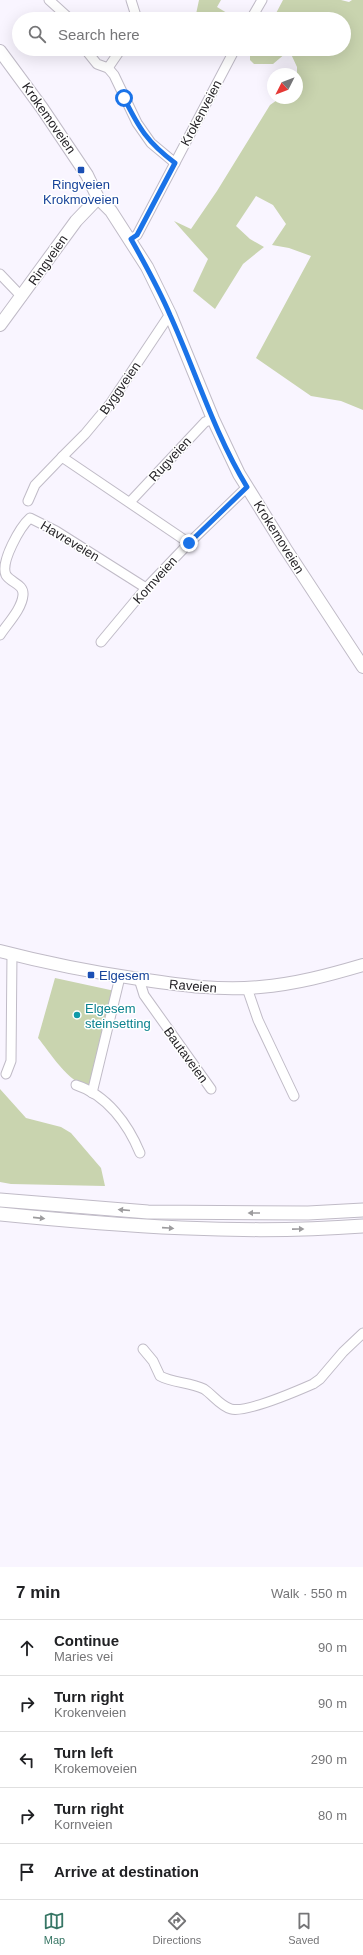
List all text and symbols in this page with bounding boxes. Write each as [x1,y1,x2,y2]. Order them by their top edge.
search box [12,12,351,56]
icon: search [26,23,48,45]
text: Search here [58,26,140,43]
north arrow [267,68,303,104]
street label: Krokenveien [177,78,225,148]
street label: Krokemoveien [19,80,79,156]
route start [115,89,133,107]
marker: Ringveien Krokmoveien [76,165,86,175]
place label: Ringveien Krokmoveien [43,177,119,207]
street label: Ringveien [25,232,71,288]
street label: Byggveien [96,359,144,417]
street label: Rugveien [146,434,194,484]
street label: Krokemoveien [251,498,307,576]
street label: Havreveien [38,518,102,564]
route end [180,534,198,552]
street label: Kornveien [130,553,180,607]
place label: Elgesem [99,968,150,983]
marker: Elgesem [86,970,96,980]
street label: Raveien [169,976,217,996]
place label: Elgesem steinsetting [85,1001,151,1031]
marker: Elgesem steinsetting [72,1010,82,1020]
street label: Bautaveien [161,1024,211,1086]
one-way arrow [118,1207,130,1214]
one-way arrow [248,1209,260,1216]
one-way arrow [33,1214,45,1221]
one-way arrow [162,1224,174,1231]
one-way arrow [292,1226,305,1232]
text: 7 min [16,1583,60,1602]
text: Walk · 550 m [271,1586,347,1601]
text: Continue [54,1632,119,1649]
icon: ahead [16,1637,38,1659]
text: 90 m [318,1640,347,1655]
text: Maries vei [54,1649,113,1664]
text: Turn right [54,1688,124,1705]
icon: right [16,1693,38,1715]
text: 90 m [318,1696,347,1711]
text: Krokenveien [54,1705,126,1720]
text: Turn left [54,1744,113,1761]
icon: left [16,1749,38,1771]
text: 290 m [311,1752,347,1767]
text: Krokemoveien [54,1761,137,1776]
text: Turn right [54,1800,124,1817]
icon: right [16,1805,38,1827]
text: 80 m [318,1808,347,1823]
text: Kornveien [54,1817,113,1832]
icon: arrive [16,1861,38,1883]
text: Arrive at destination [54,1863,199,1880]
tab: Map [43,1910,65,1946]
tab: Directions [152,1910,201,1946]
tab: Saved [288,1910,319,1946]

